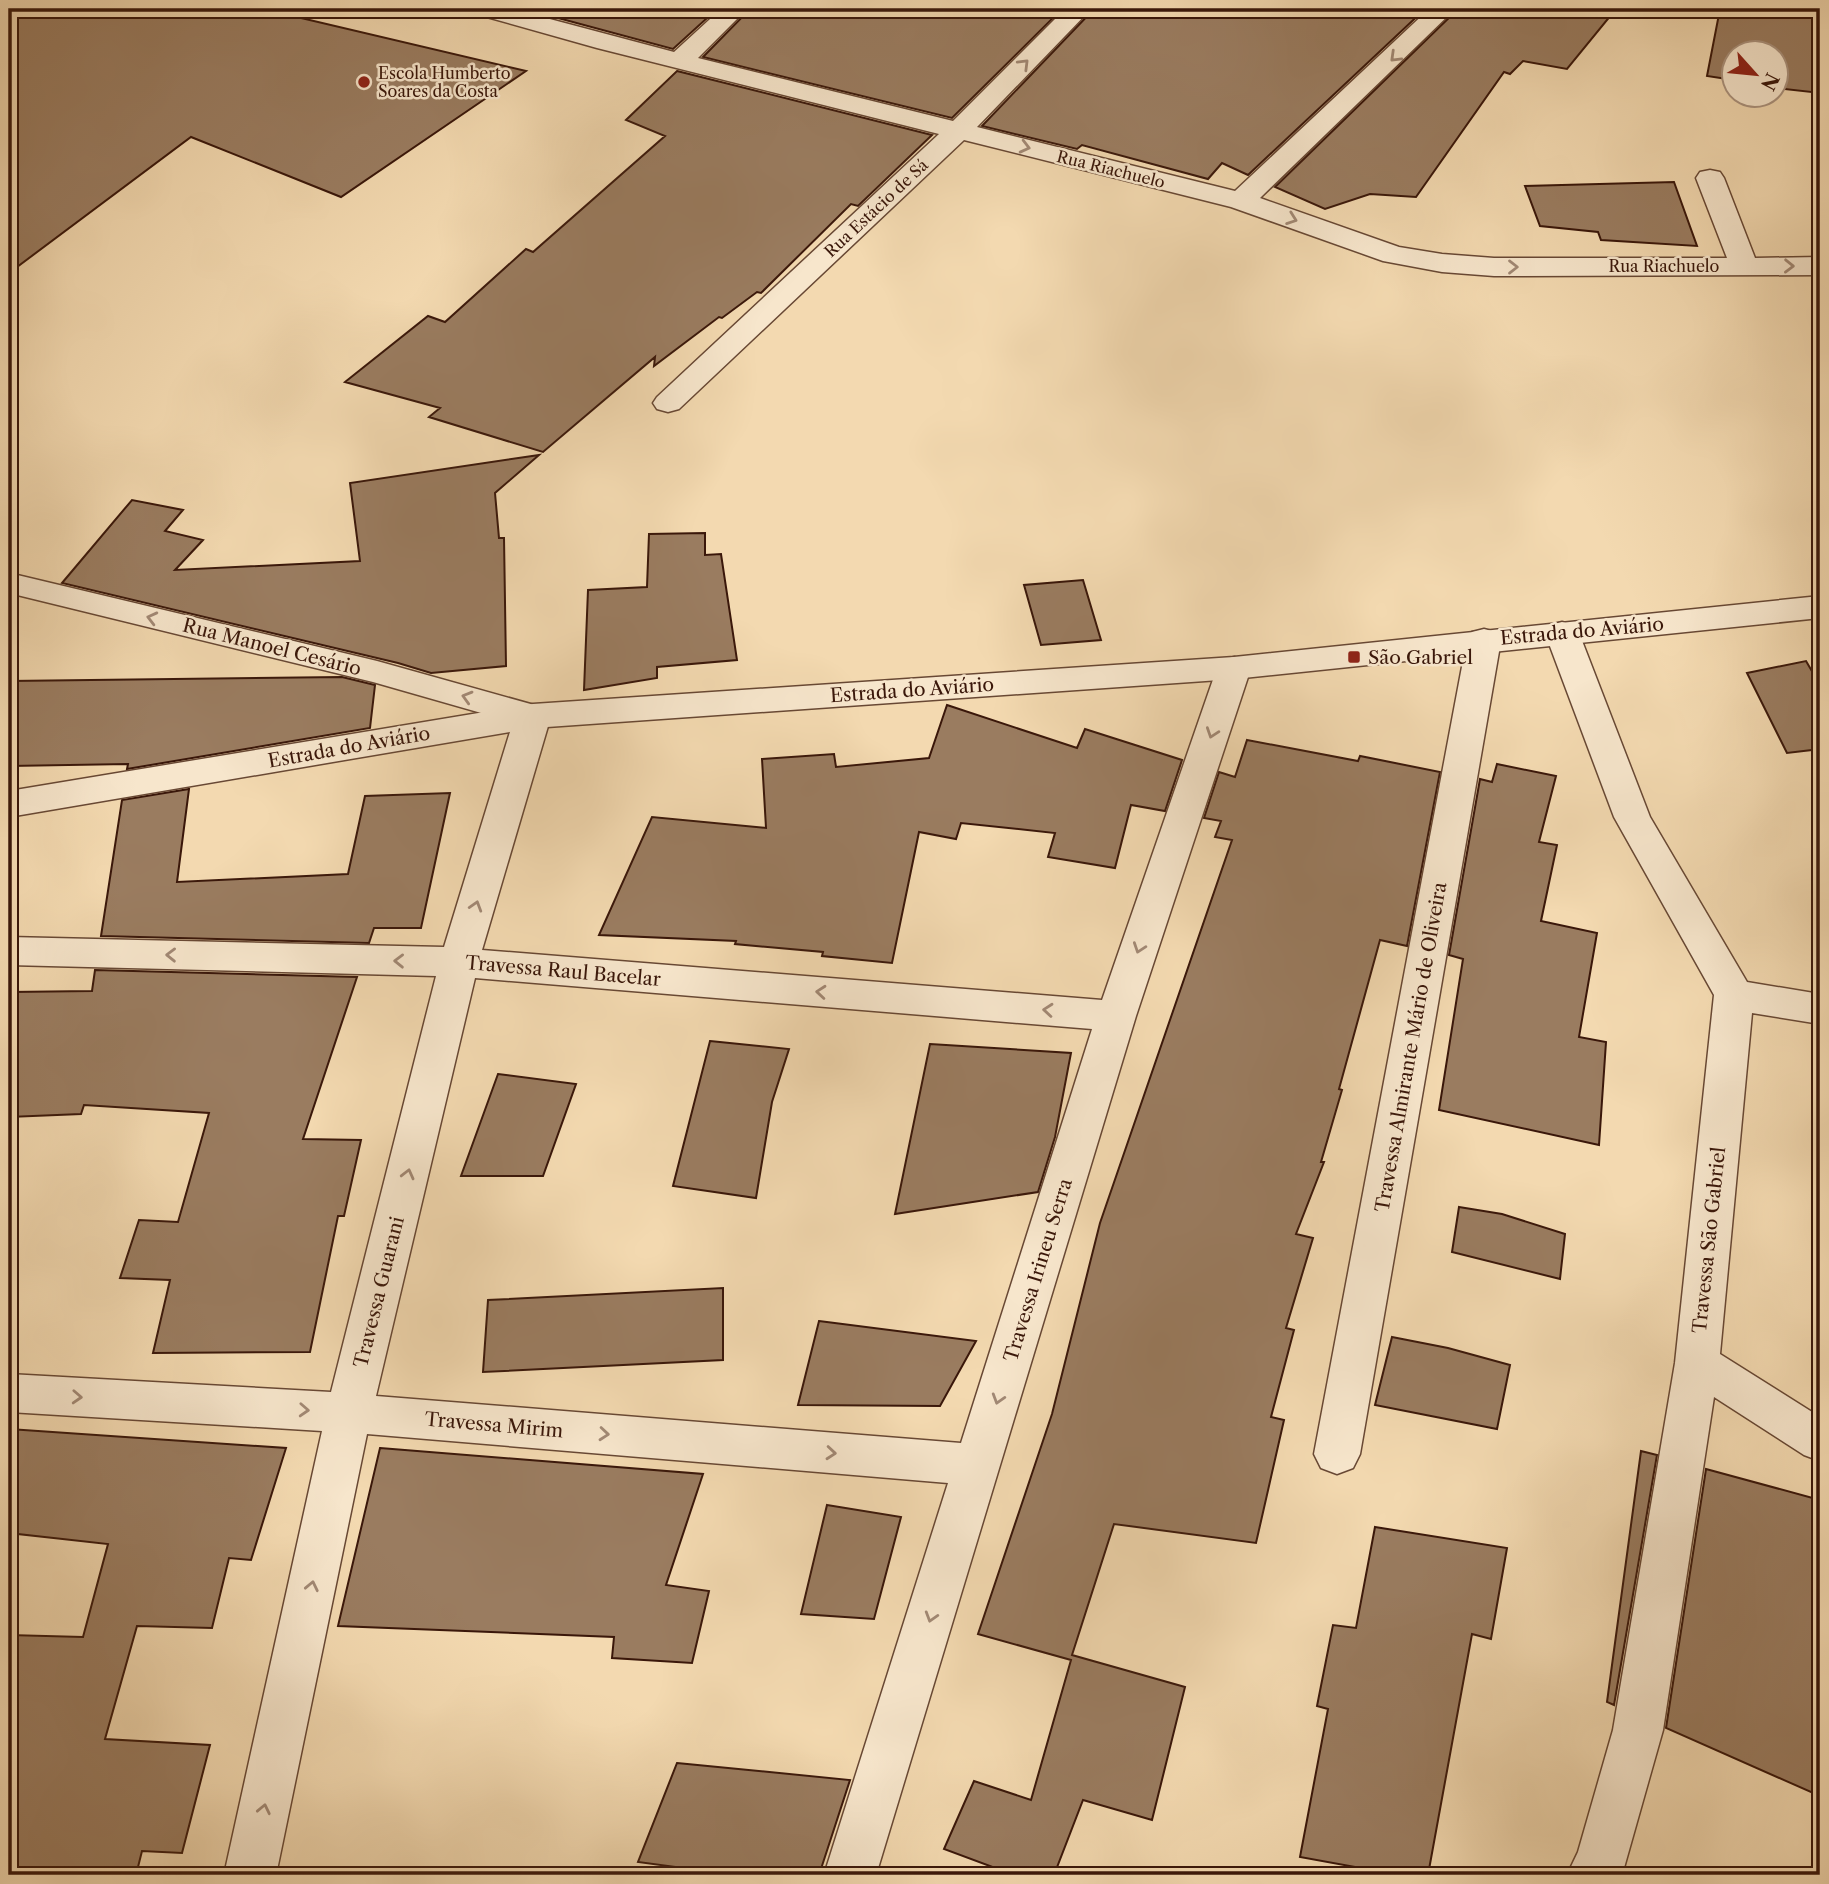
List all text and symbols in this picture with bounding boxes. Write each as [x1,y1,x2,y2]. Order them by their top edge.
north arrow [1720,38,1790,108]
one-way arrow [1390,48,1403,61]
one-way arrow [1016,59,1029,72]
place label: Escola Humberto Soares da Costa [378,63,511,101]
text: N [1756,69,1784,94]
marker: Escola Humberto Soares da Costa [356,74,372,90]
one-way arrow [1019,139,1031,153]
street label: Rua Riachuelo [1055,146,1167,192]
street label: Rua Estácio de Sá [820,155,932,261]
one-way arrow [1286,211,1298,225]
street label: Rua Riachuelo [1609,256,1720,276]
one-way arrow [1784,258,1795,274]
one-way arrow [1508,259,1518,275]
one-way arrow [146,612,158,626]
street label: Estrada do Aviário [1499,612,1665,650]
street label: Rua Manoel Cesário [180,614,364,680]
place label: São Gabriel [1368,646,1473,669]
marker: São Gabriel [1346,649,1362,665]
street label: Estrada do Aviário [829,673,995,707]
one-way arrow [461,691,473,706]
street label: Estrada do Aviário [266,721,432,773]
one-way arrow [1206,726,1220,739]
street label: Travessa Almirante Mário de Oliveira [1371,880,1451,1214]
one-way arrow [467,900,482,912]
one-way arrow [1133,942,1147,954]
one-way arrow [165,947,176,963]
street label: Travessa Raul Bacelar [464,951,662,991]
one-way arrow [393,953,404,968]
one-way arrow [815,985,826,1000]
one-way arrow [1042,1003,1053,1018]
street label: Travessa São Gabriel [1688,1145,1730,1334]
one-way arrow [399,1168,414,1180]
street label: Travessa Irineu Serra [999,1176,1077,1364]
street label: Travessa Guarani [349,1214,409,1370]
one-way arrow [72,1389,83,1404]
one-way arrow [992,1393,1007,1405]
one-way arrow [299,1402,310,1417]
street label: Travessa Mirim [424,1407,564,1443]
one-way arrow [599,1426,610,1441]
one-way arrow [826,1445,837,1460]
one-way arrow [304,1580,318,1592]
one-way arrow [924,1610,939,1622]
one-way arrow [256,1803,271,1815]

